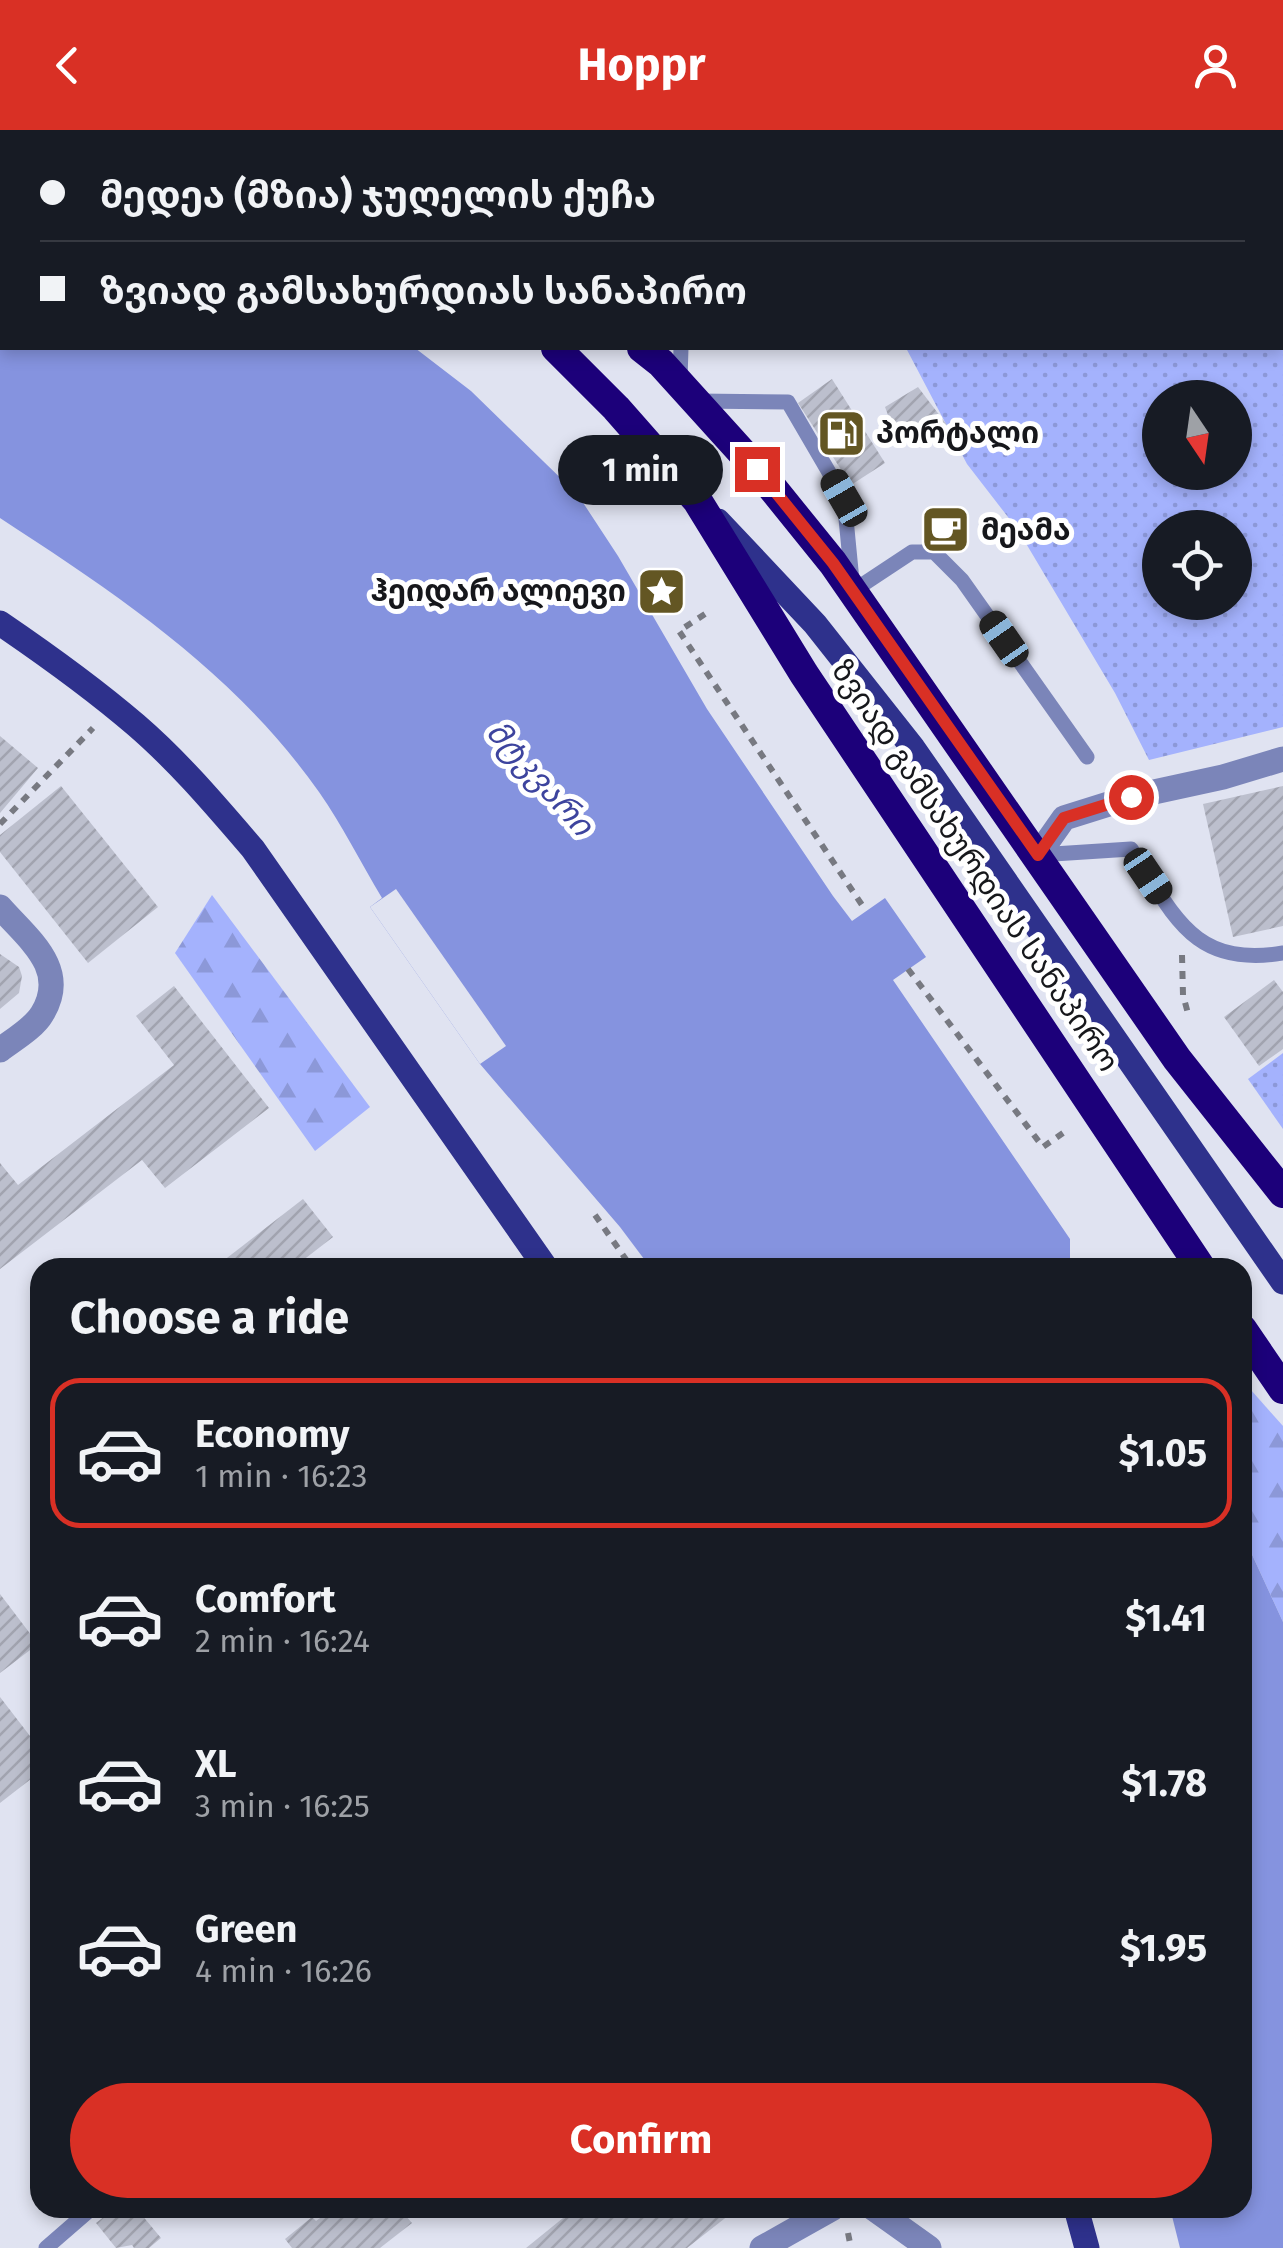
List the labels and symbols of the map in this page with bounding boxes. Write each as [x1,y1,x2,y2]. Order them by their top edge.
north arrow [1142,380,1252,490]
fuel station icon: პორტალი [815,407,867,459]
place label: პორტალი [876,415,1039,451]
callout: 1 min [557,434,722,504]
route end [735,447,780,492]
car [816,465,872,531]
cafe icon: მეამა [920,504,972,556]
place label: მეამა [981,512,1071,548]
place icon: ჰეიდარ ალიევი [635,565,687,617]
place label: ჰეიდარ ალიევი [371,573,626,610]
car [975,606,1033,672]
street label: ზვიად გამსახურდიას სანაპირო [824,654,1126,1078]
water label: მტკვარი [479,713,602,844]
route start [1109,775,1154,820]
car [1119,843,1177,909]

